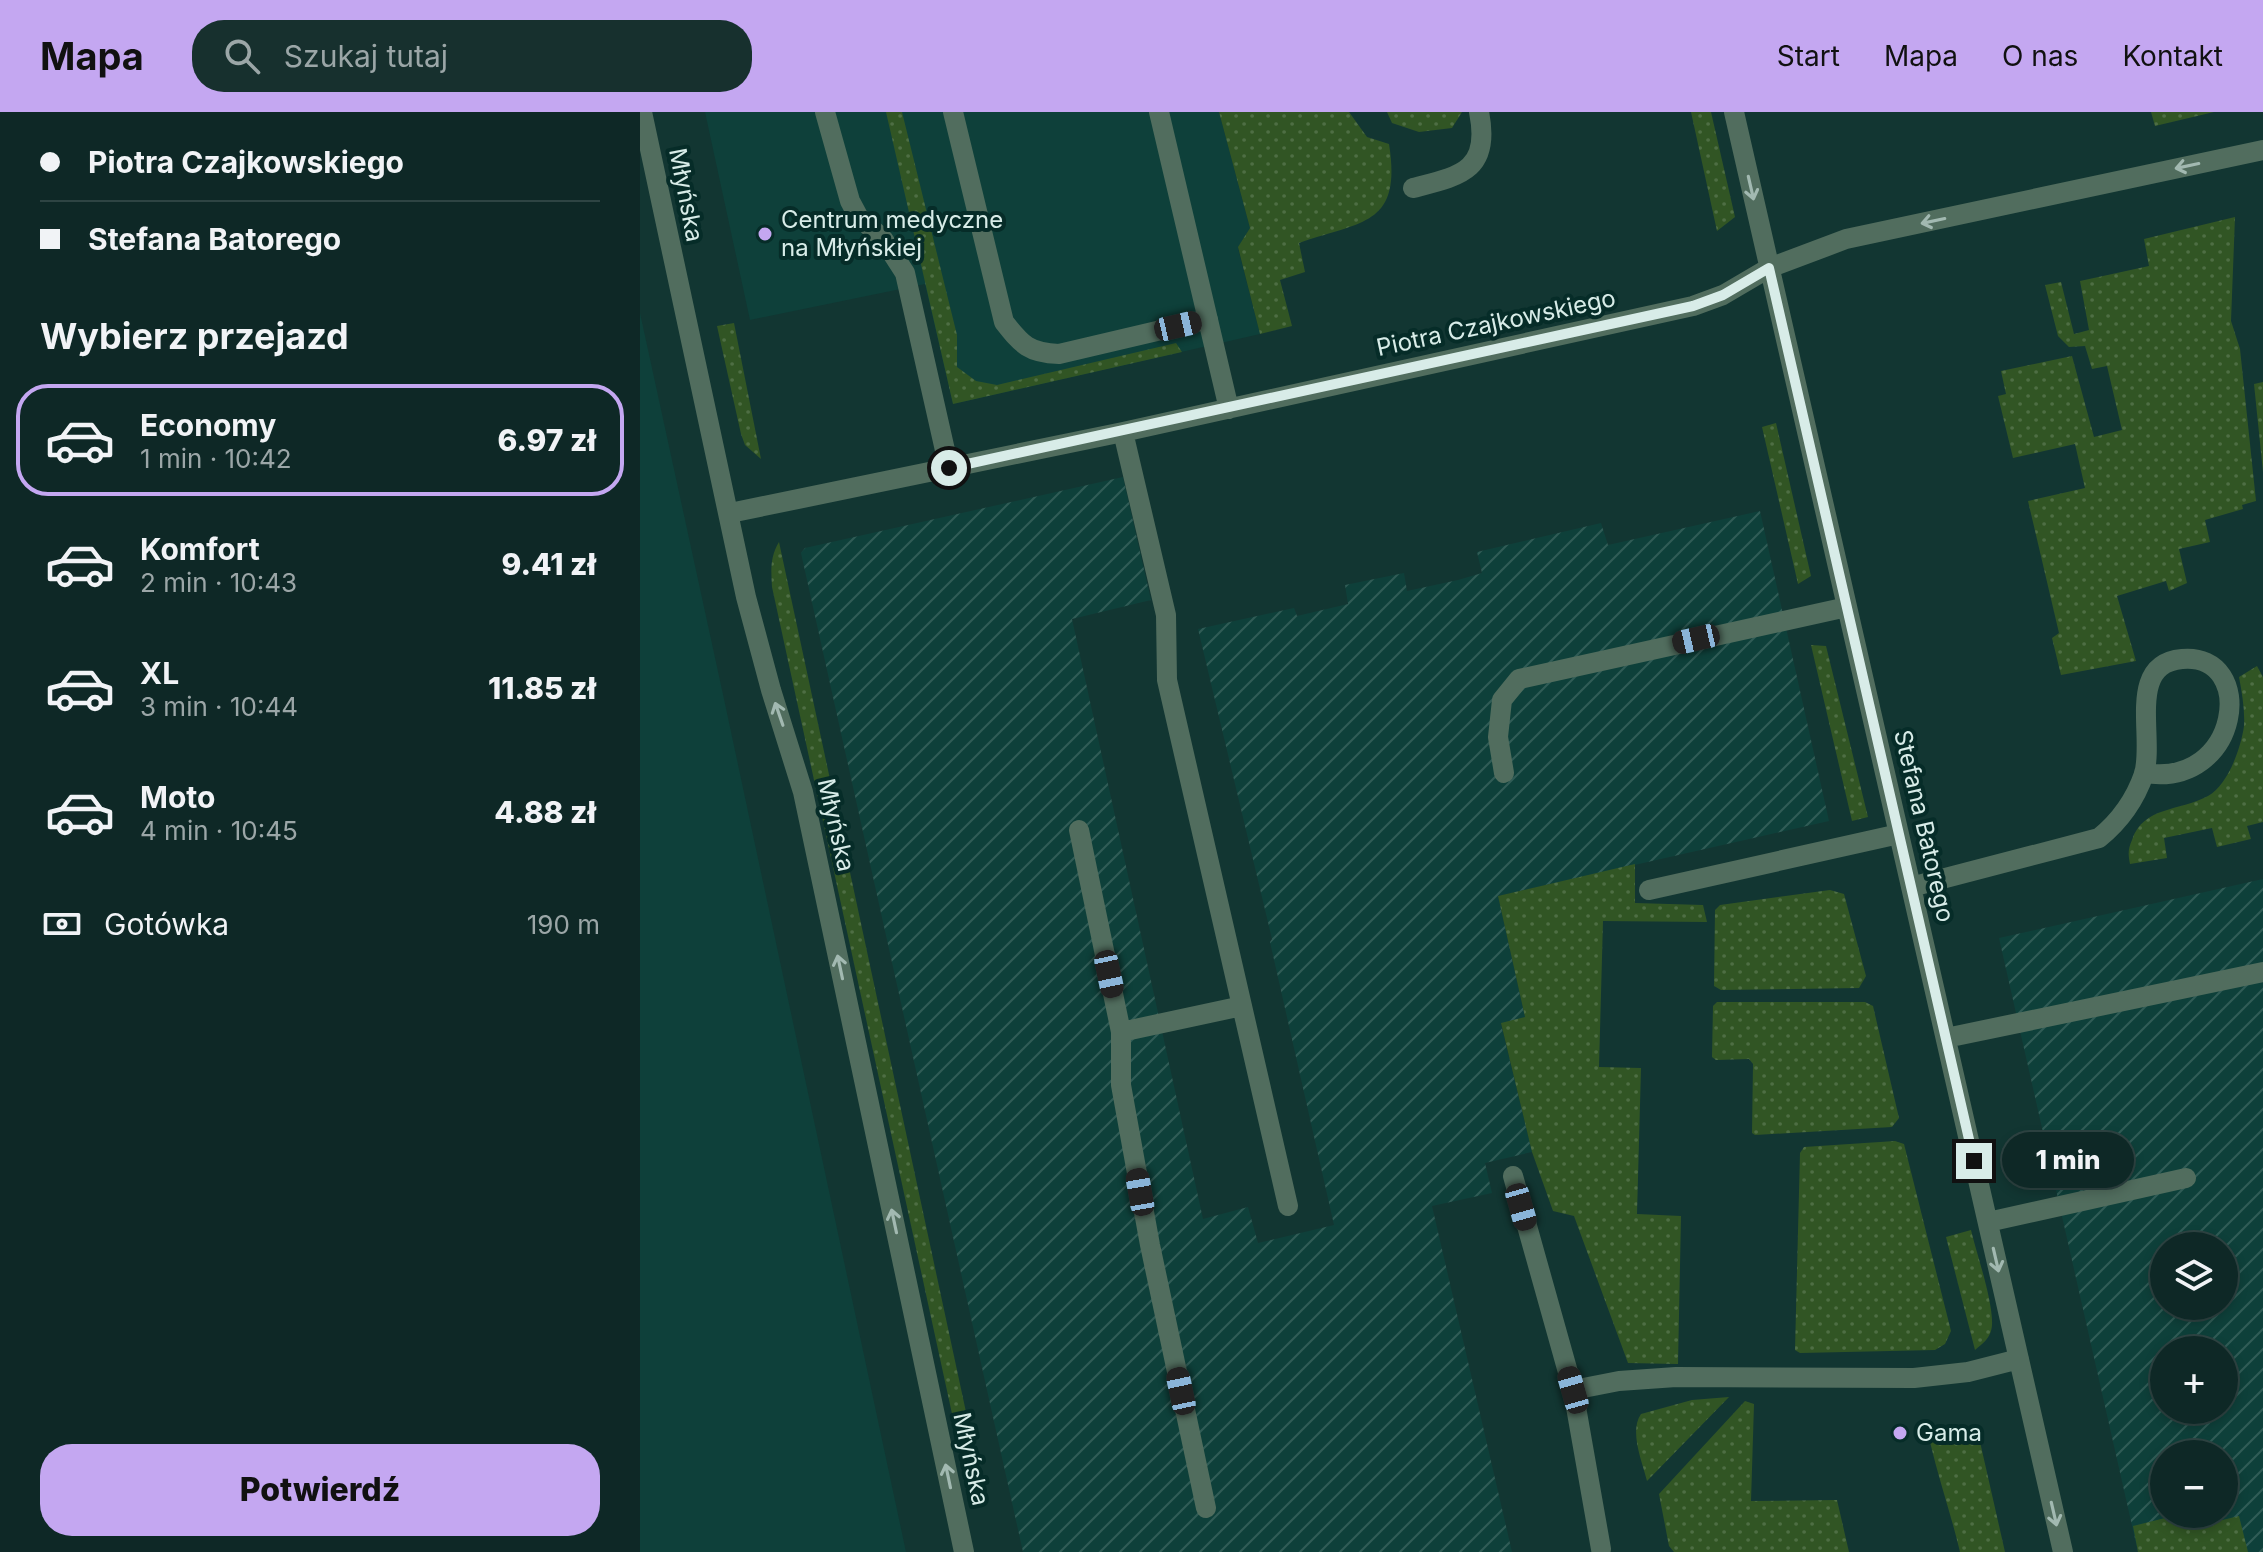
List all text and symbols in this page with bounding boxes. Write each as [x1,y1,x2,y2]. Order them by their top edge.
search box [192,20,752,92]
text: Mapa [40,33,144,79]
icon: search [220,34,264,78]
text: Szukaj tutaj [284,38,448,74]
text: Start [1777,39,1840,73]
text: Mapa [1884,39,1958,73]
text: O nas [2002,39,2078,73]
text: Kontakt [2122,39,2223,73]
text: Piotra Czajkowskiego [88,144,404,180]
street label: Młyńska [663,146,710,244]
one-way arrow [2174,160,2200,175]
one-way arrow [1745,175,1760,200]
place label: Centrum medyczne na Młyńskiej [781,205,1003,262]
one-way arrow [1920,214,1946,229]
text: Stefana Batorego [88,221,341,257]
marker: Centrum medyczne na Młyńskiej [756,225,774,243]
street label: Piotra Czajkowskiego [1374,283,1618,362]
car [1152,309,1204,343]
text: Wybierz przejazd [40,314,349,358]
icon: car [44,404,116,476]
text: Economy [140,407,276,443]
text: 6.97 zł [497,422,596,458]
text: 1 min · 10:42 [140,443,292,474]
route start [931,450,967,486]
icon: car [44,528,116,600]
text: Komfort [140,531,260,567]
text: 9.41 zł [501,546,596,582]
text: 2 min · 10:43 [140,567,297,598]
car [1670,622,1722,656]
icon: car [44,652,116,724]
text: XL [140,655,179,691]
text: 11.85 zł [488,670,596,706]
text: 3 min · 10:44 [140,691,298,722]
one-way arrow [771,702,786,727]
street label: Stefana Batorego [1888,727,1961,925]
icon: car [44,776,116,848]
street label: Młyńska [812,776,861,874]
text: Moto [140,779,215,815]
text: 4.88 zł [494,794,596,830]
text: 4 min · 10:45 [140,815,298,846]
icon: cash [40,902,84,946]
text: Gotówka [104,906,229,942]
text: 190 m [527,909,600,940]
car [1092,948,1126,1000]
one-way arrow [832,955,847,980]
callout: 1 min [2002,1133,2134,1189]
route end [1956,1143,1992,1179]
text: 1 min [2035,1144,2101,1175]
car [1124,1166,1156,1218]
car [1503,1181,1539,1233]
one-way arrow [886,1209,901,1235]
map controls [2150,1232,2238,1528]
button: layers [2150,1232,2238,1320]
one-way arrow [1990,1247,2005,1273]
button: + [2150,1336,2238,1424]
car [1555,1364,1591,1416]
car [1164,1365,1198,1417]
street label: Młyńska [947,1410,996,1508]
place label: Gama [1916,1418,1982,1447]
marker: Gama [1891,1424,1909,1442]
button: − [2150,1440,2238,1528]
button: Potwierdź [40,1444,600,1536]
one-way arrow [940,1463,955,1489]
one-way arrow [2047,1501,2062,1526]

